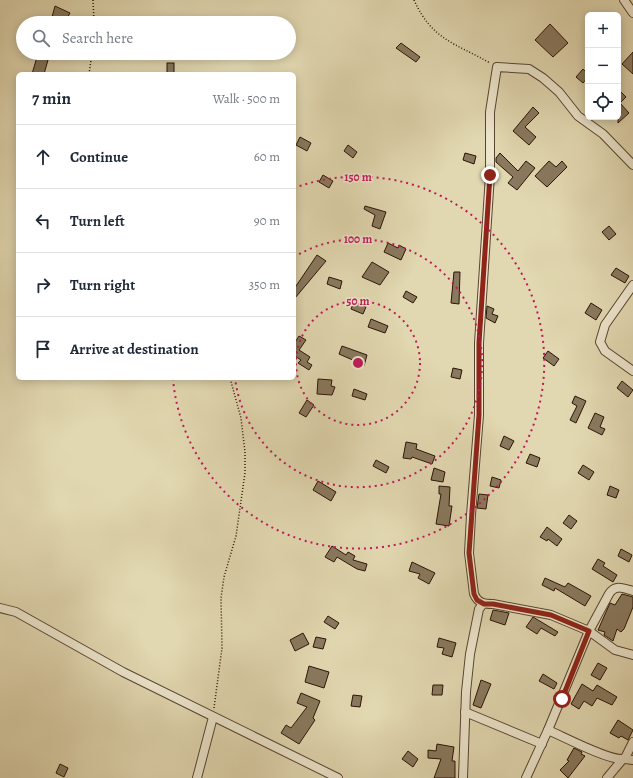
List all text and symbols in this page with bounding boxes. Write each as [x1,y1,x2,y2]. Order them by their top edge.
map controls [585,12,621,120]
button: + [585,12,621,48]
search box [16,16,296,60]
icon: search [30,27,52,49]
text: Search here [62,28,133,48]
button: − [585,48,621,84]
button: locate [585,84,621,120]
text: 7 min [32,87,71,110]
text: Walk · 500 m [213,90,280,107]
icon: ahead [32,146,54,168]
text: Continue [70,147,128,167]
text: 60 m [254,148,280,165]
route end [481,166,499,184]
text: 150 m [344,169,372,185]
icon: left [32,210,54,232]
text: Turn left [70,211,125,231]
text: 90 m [254,212,280,229]
text: 100 m [344,231,372,247]
icon: right [32,274,54,296]
text: Turn right [70,275,135,295]
text: 350 m [249,276,280,293]
text: 50 m [346,293,370,309]
icon: arrive [32,338,54,360]
text: Arrive at destination [70,339,199,359]
centre of rings [351,356,365,370]
route start [553,690,571,708]

